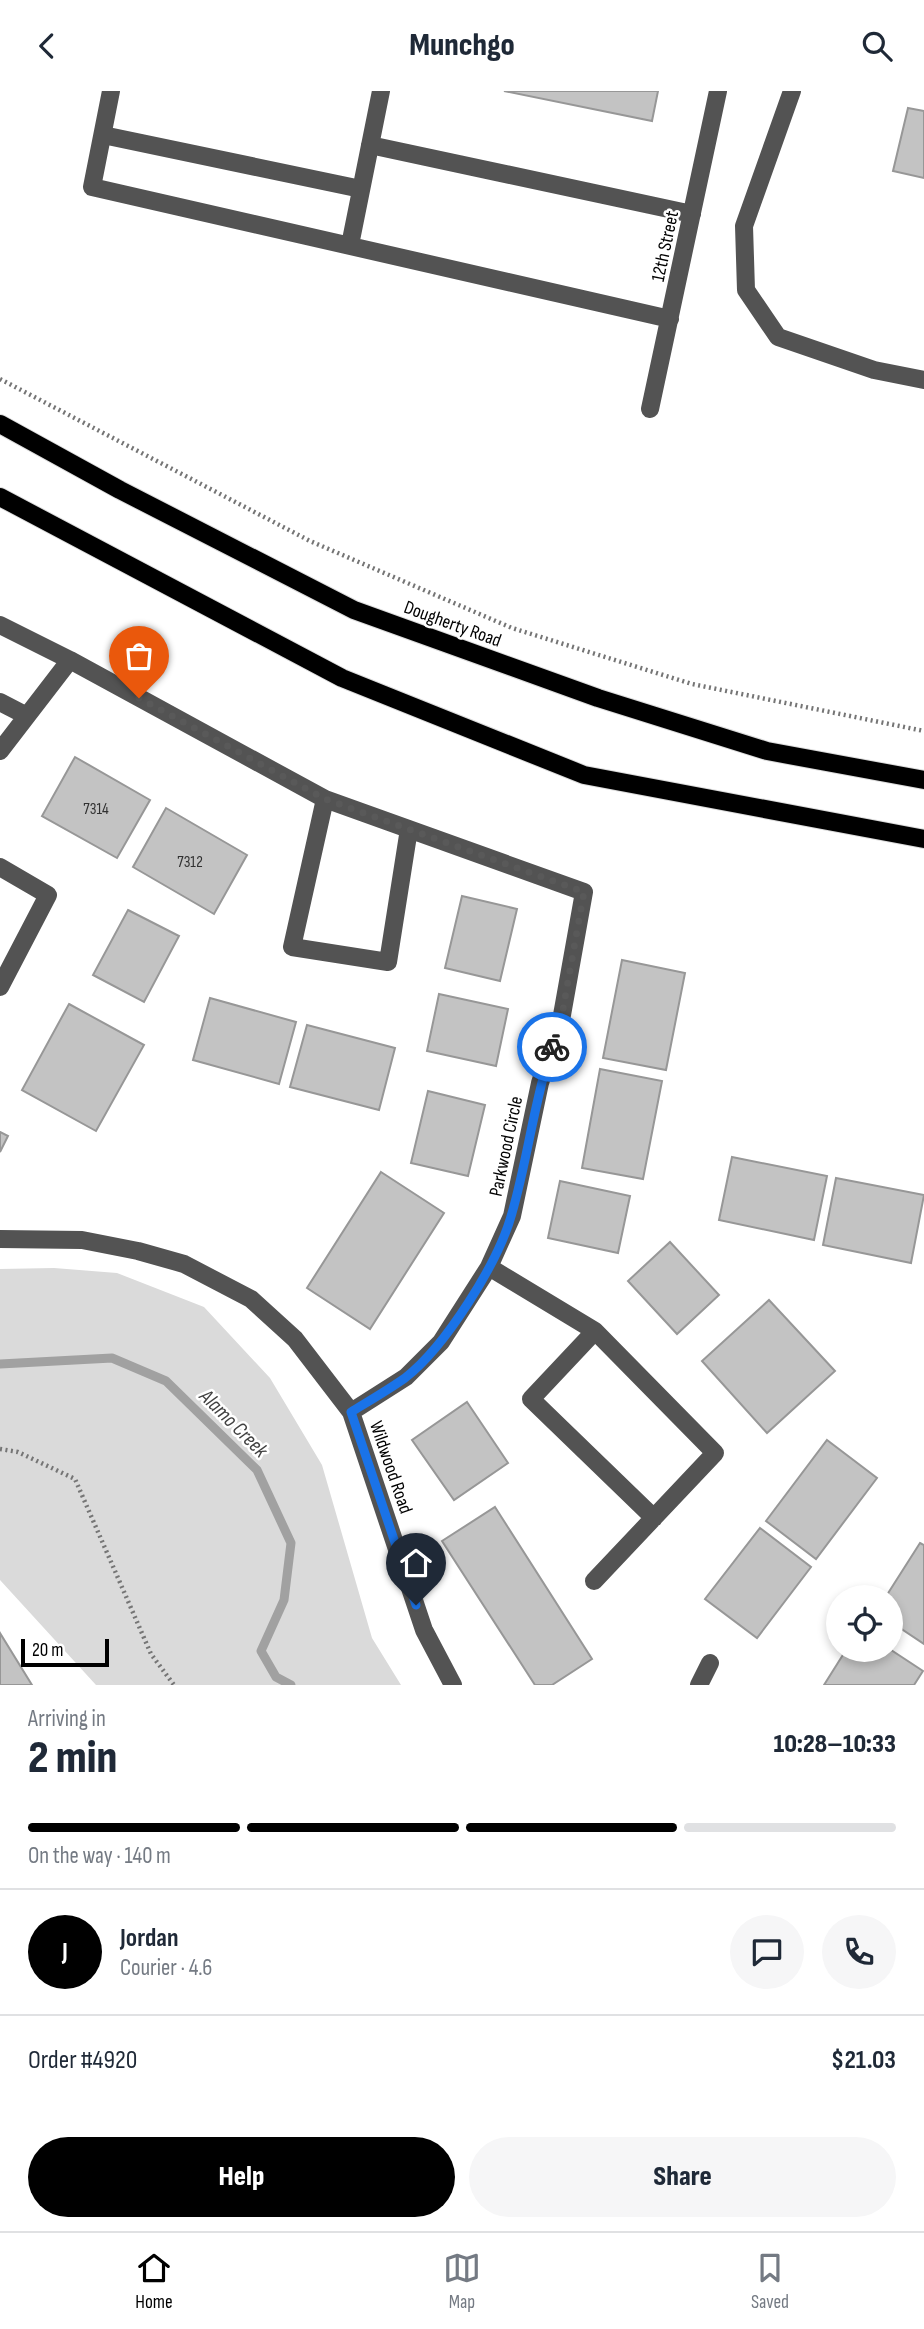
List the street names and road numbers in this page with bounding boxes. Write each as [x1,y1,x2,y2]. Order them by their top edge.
street label: 12th Street [647,209,684,284]
street label: Dougherty Road [401,596,504,653]
street label: Parkwood Circle [485,1094,528,1198]
street label: Wildwood Road [364,1418,417,1517]

